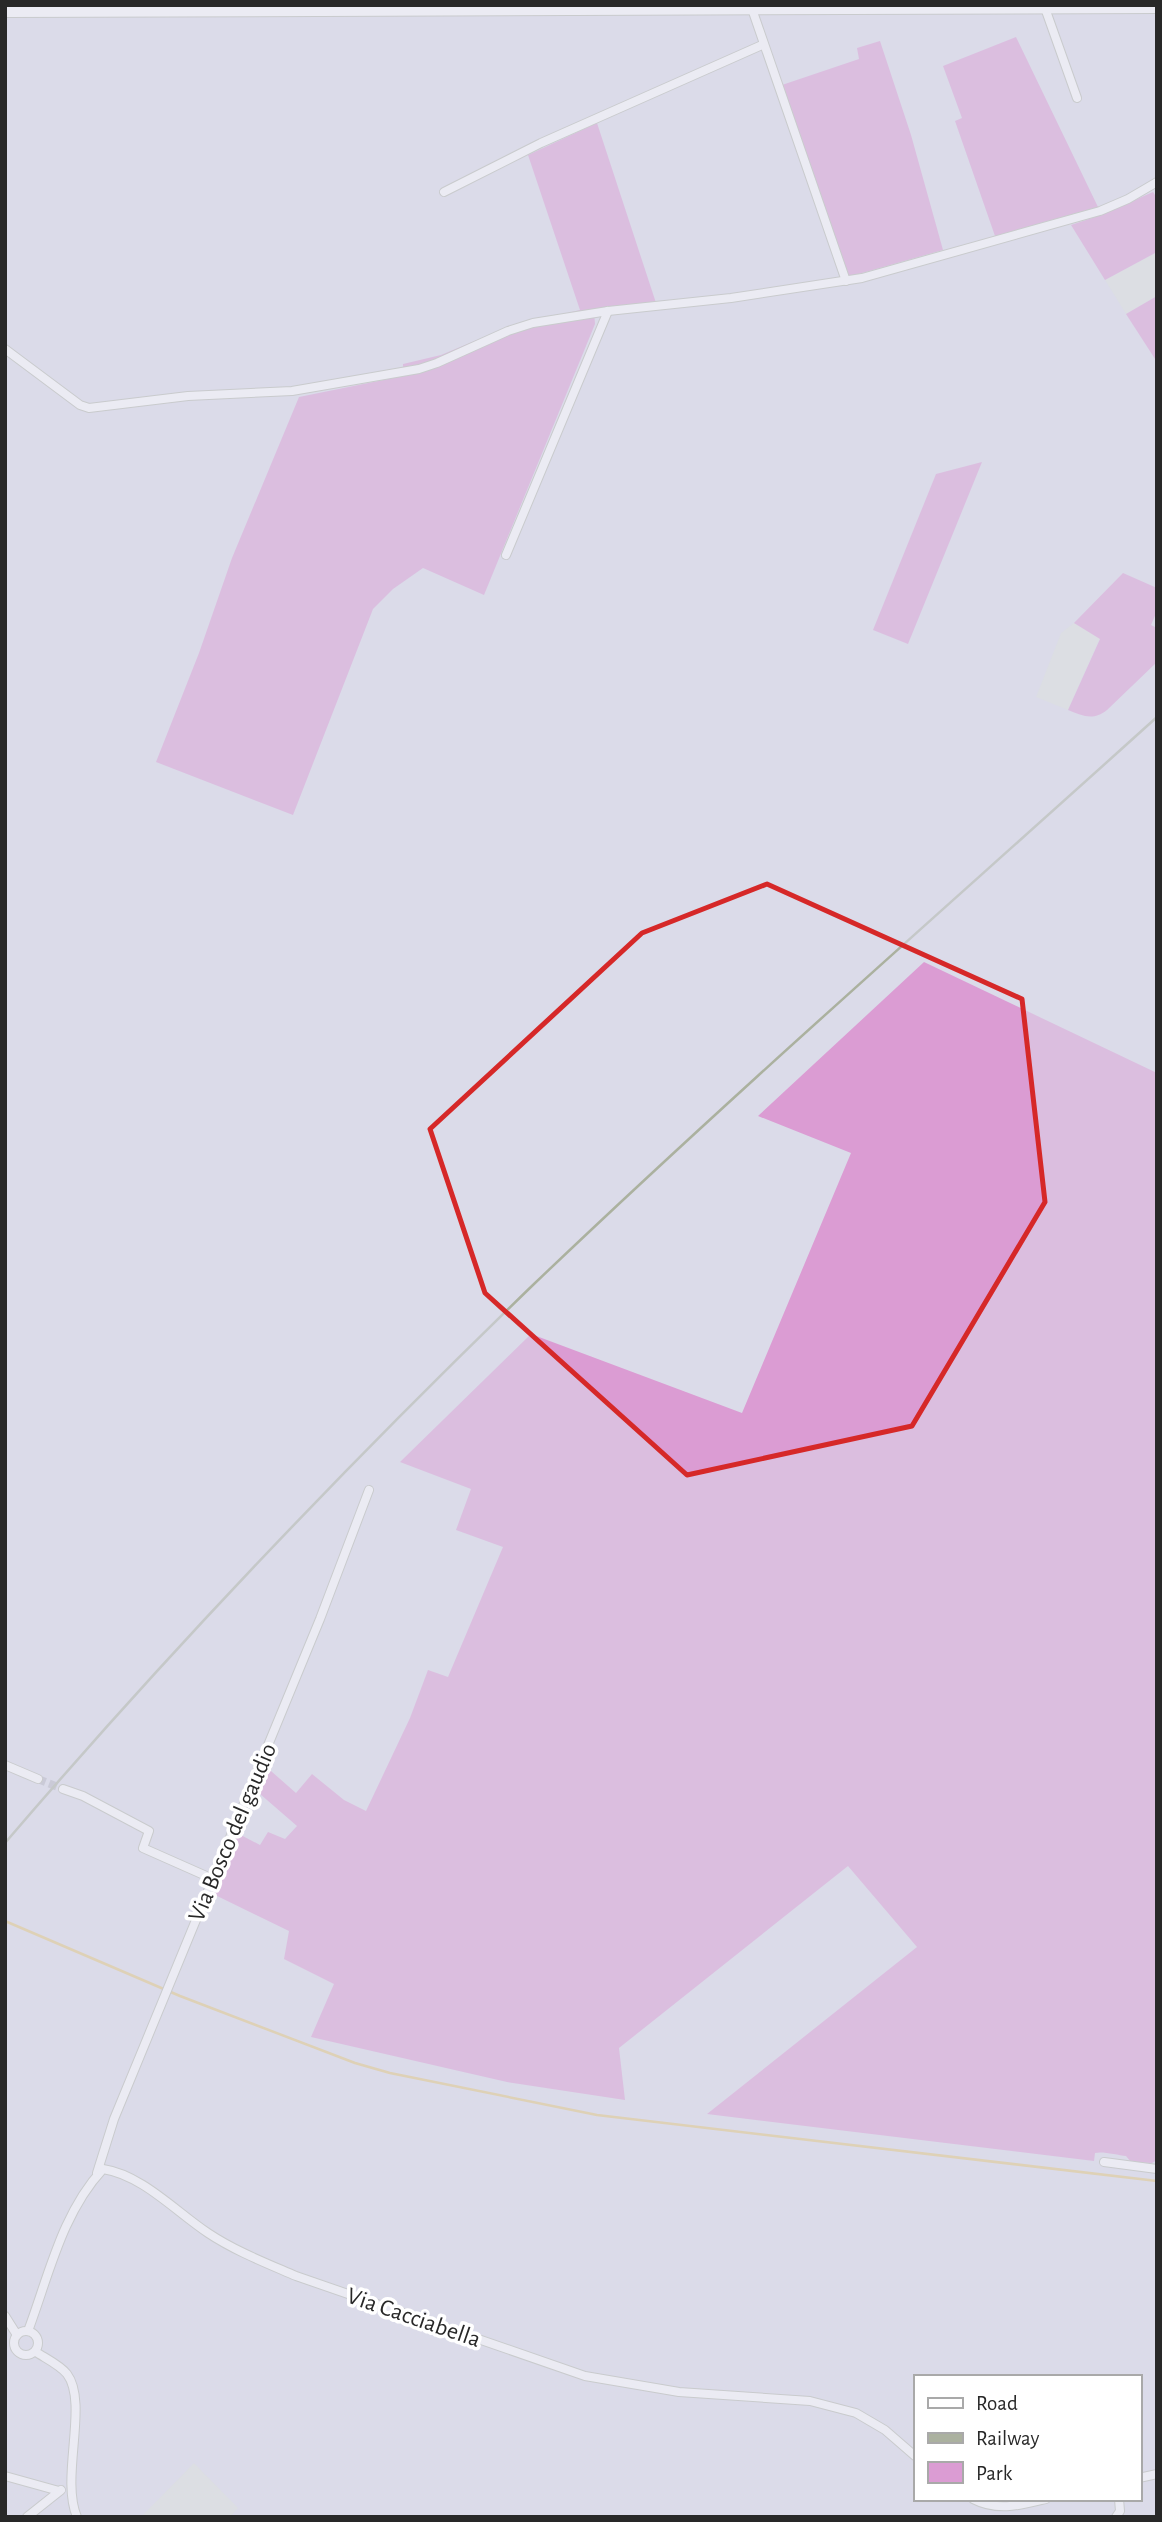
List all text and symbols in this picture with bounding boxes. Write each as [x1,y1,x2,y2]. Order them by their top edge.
street label: Via Bosco del gaudio [185,1740,281,1925]
street label: Via Cacciabella [344,2284,484,2352]
legend [914,2375,1141,2501]
text: Road [976,2393,1018,2414]
text: Railway [976,2428,1039,2449]
text: Park [976,2463,1013,2484]

